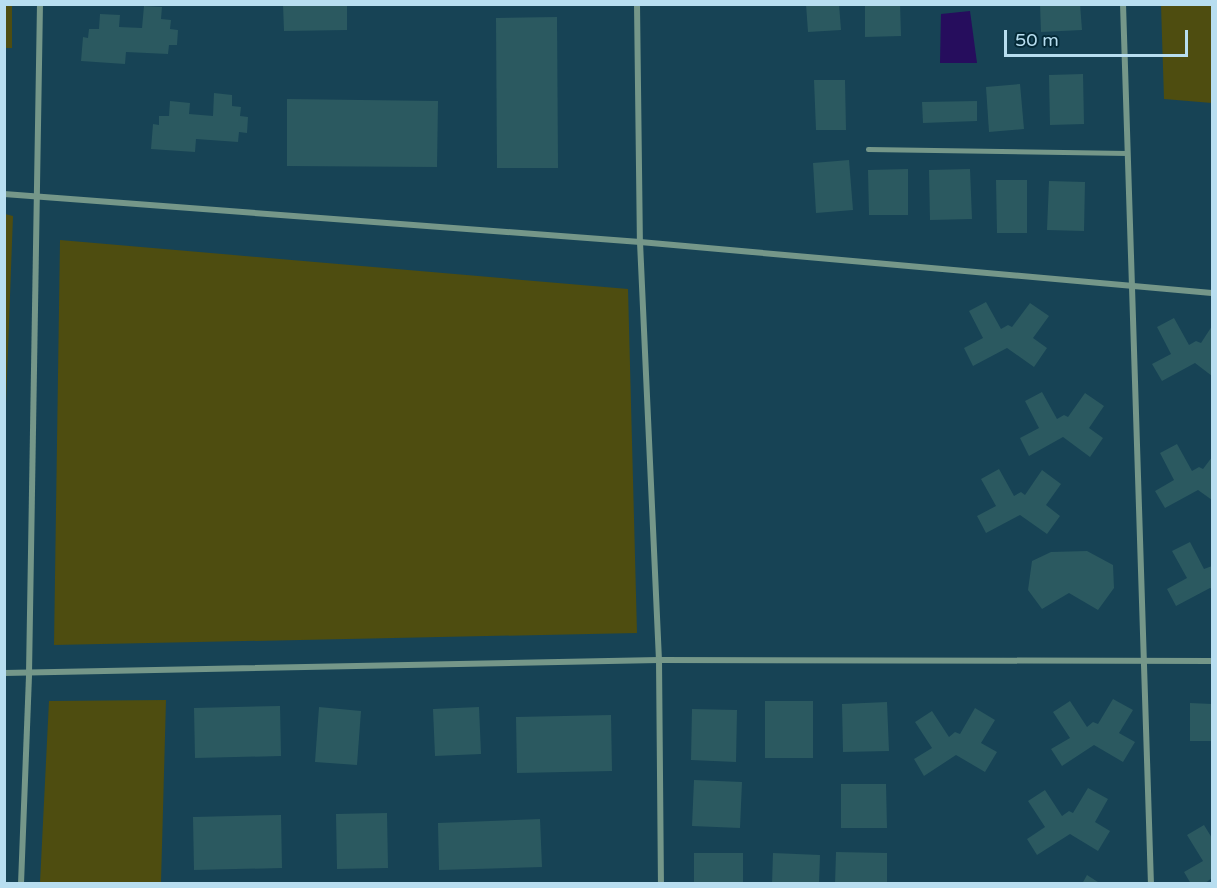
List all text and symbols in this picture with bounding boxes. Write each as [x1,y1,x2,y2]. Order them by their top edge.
scale bar [1007,18,1192,56]
text: 50 m [1015,29,1059,51]

